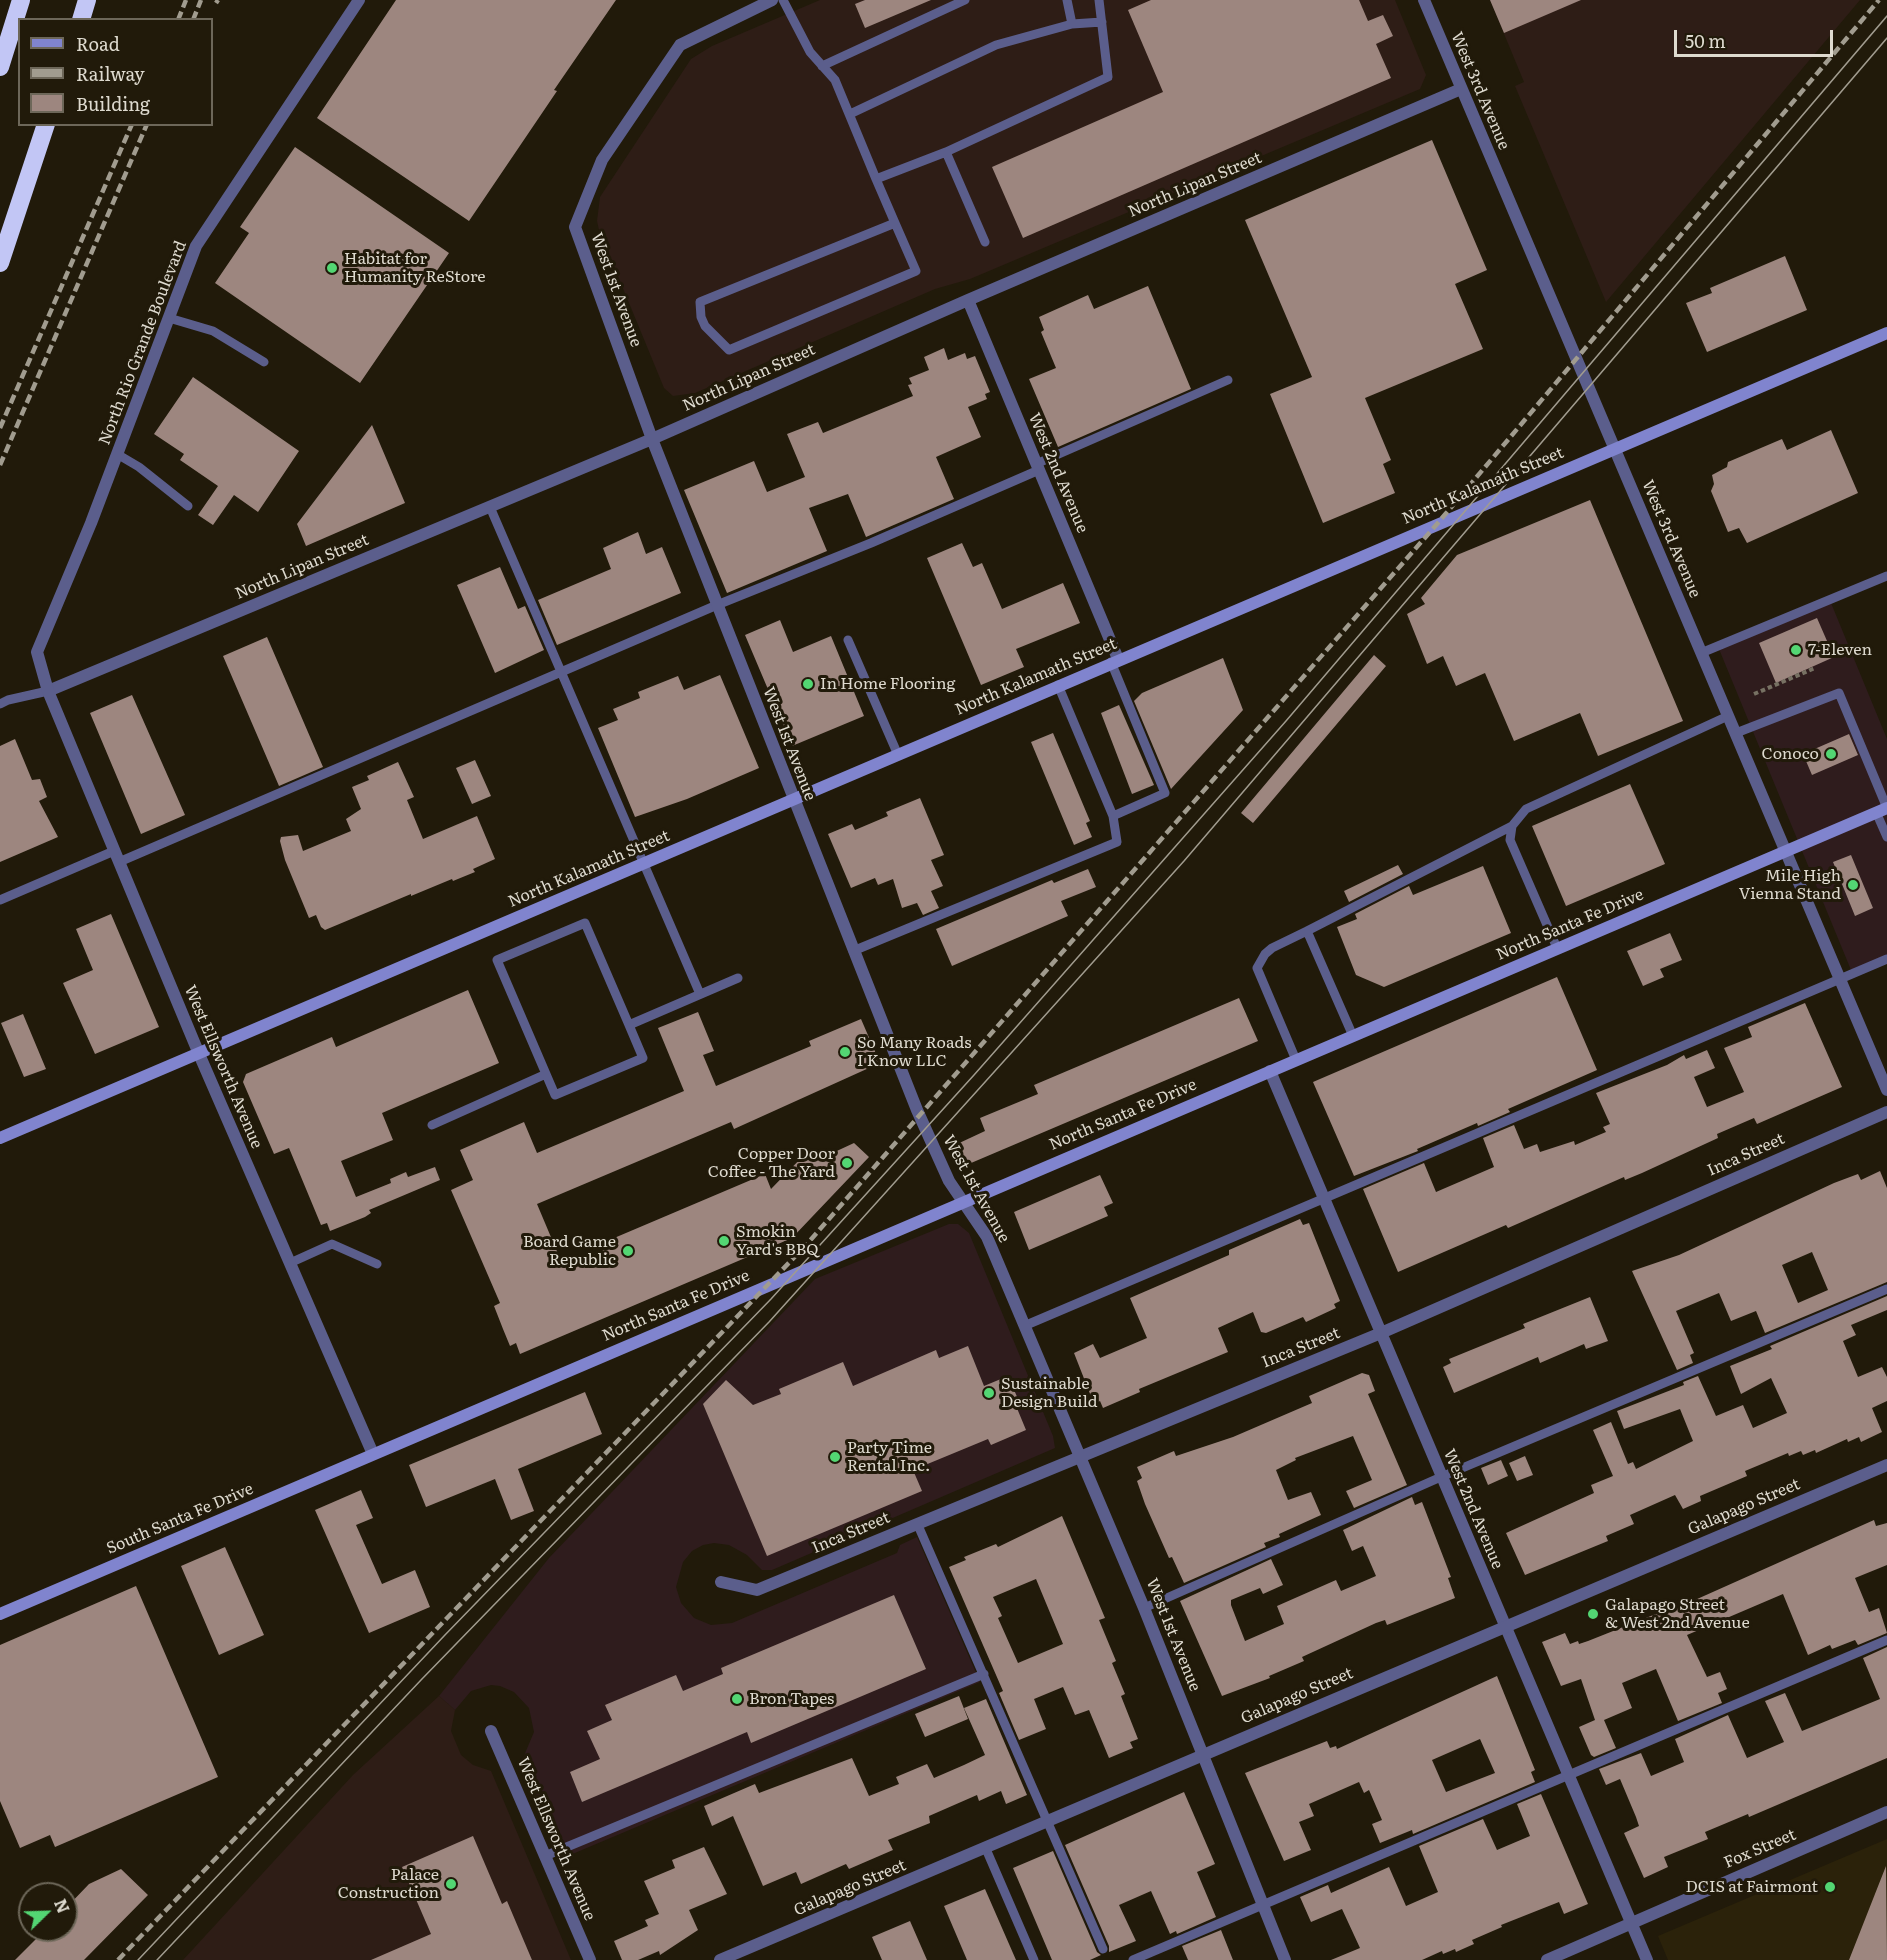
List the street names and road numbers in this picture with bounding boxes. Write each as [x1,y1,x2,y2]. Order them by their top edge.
street label: West 3rd Avenue [1447,29,1513,153]
street label: North Lipan Street [1125,148,1265,222]
street label: West 1st Avenue [586,230,646,350]
street label: North Rio Grande Boulevard [95,238,191,448]
street label: North Lipan Street [680,340,818,416]
street label: West 2nd Avenue [1024,410,1092,536]
street label: North Kalamath Street [1399,443,1567,529]
street label: West 3rd Avenue [1638,477,1704,601]
street label: North Lipan Street [232,530,372,604]
street label: North Kalamath Street [952,634,1120,720]
street label: West 1st Avenue [758,684,820,804]
street label: North Kalamath Street [505,826,673,912]
street label: North Santa Fe Drive [1493,885,1647,965]
street label: West Ellsworth Avenue [180,982,266,1152]
street label: North Santa Fe Drive [1046,1075,1200,1155]
street label: Inca Street [1704,1129,1788,1181]
street label: West 1st Avenue [938,1132,1014,1246]
street label: North Santa Fe Drive [599,1266,753,1346]
street label: Inca Street [1259,1324,1343,1372]
street label: West 2nd Avenue [1439,1446,1507,1572]
street label: Galapago Street [1685,1475,1803,1539]
street label: South Santa Fe Drive [104,1479,256,1559]
street label: Inca Street [809,1508,893,1558]
street label: West 1st Avenue [1142,1576,1204,1694]
street label: Galapago Street [1238,1664,1356,1728]
street label: West Ellsworth Avenue [513,1754,599,1924]
street label: Fox Street [1721,1825,1799,1873]
street label: Galapago Street [791,1856,909,1920]

